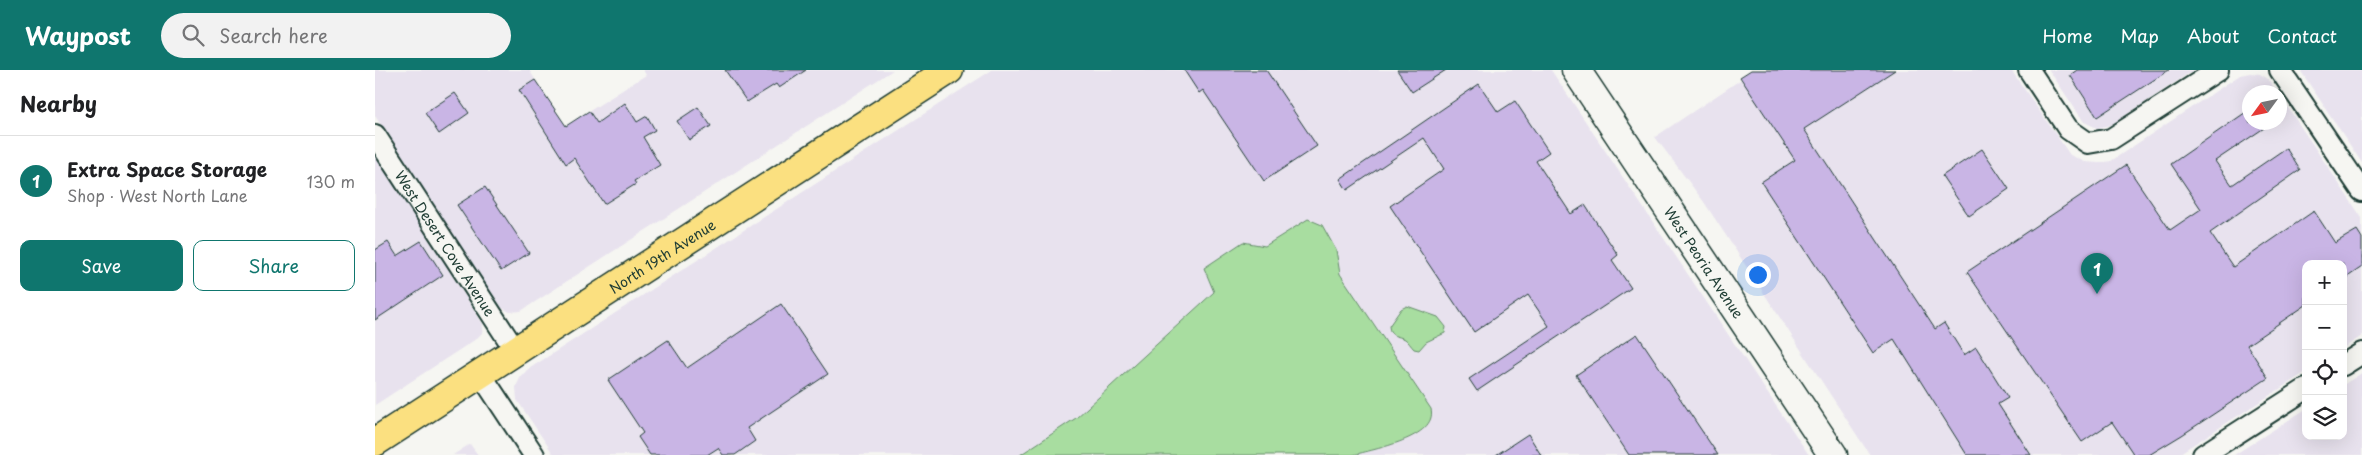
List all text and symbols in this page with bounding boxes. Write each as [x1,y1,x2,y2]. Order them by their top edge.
search box [161,13,511,58]
text: Waypost [25,17,131,53]
icon: search [179,21,207,49]
text: Search here [219,21,328,49]
text: Home [2042,22,2092,49]
text: Map [2120,22,2159,49]
text: About [2187,22,2239,49]
text: Contact [2267,22,2337,49]
north arrow [2242,85,2287,130]
text: Nearby [20,87,97,119]
text: Extra Space Storage [67,155,267,183]
street label: West Desert Cove Avenue [390,166,501,321]
text: 1 [32,169,40,193]
text: 130 m [307,169,355,193]
text: Shop · West North Lane [67,183,248,207]
street label: West Peoria Avenue [1659,202,1749,323]
street label: North 19th Avenue [605,214,720,298]
button: Save [20,240,183,291]
button: Share [193,240,355,291]
pin: 1 [2081,253,2113,294]
map controls [2302,260,2347,440]
button: + [2302,260,2347,305]
your location [1745,262,1771,288]
button: − [2302,305,2347,350]
button: locate [2302,350,2347,395]
button: layers [2302,395,2347,440]

